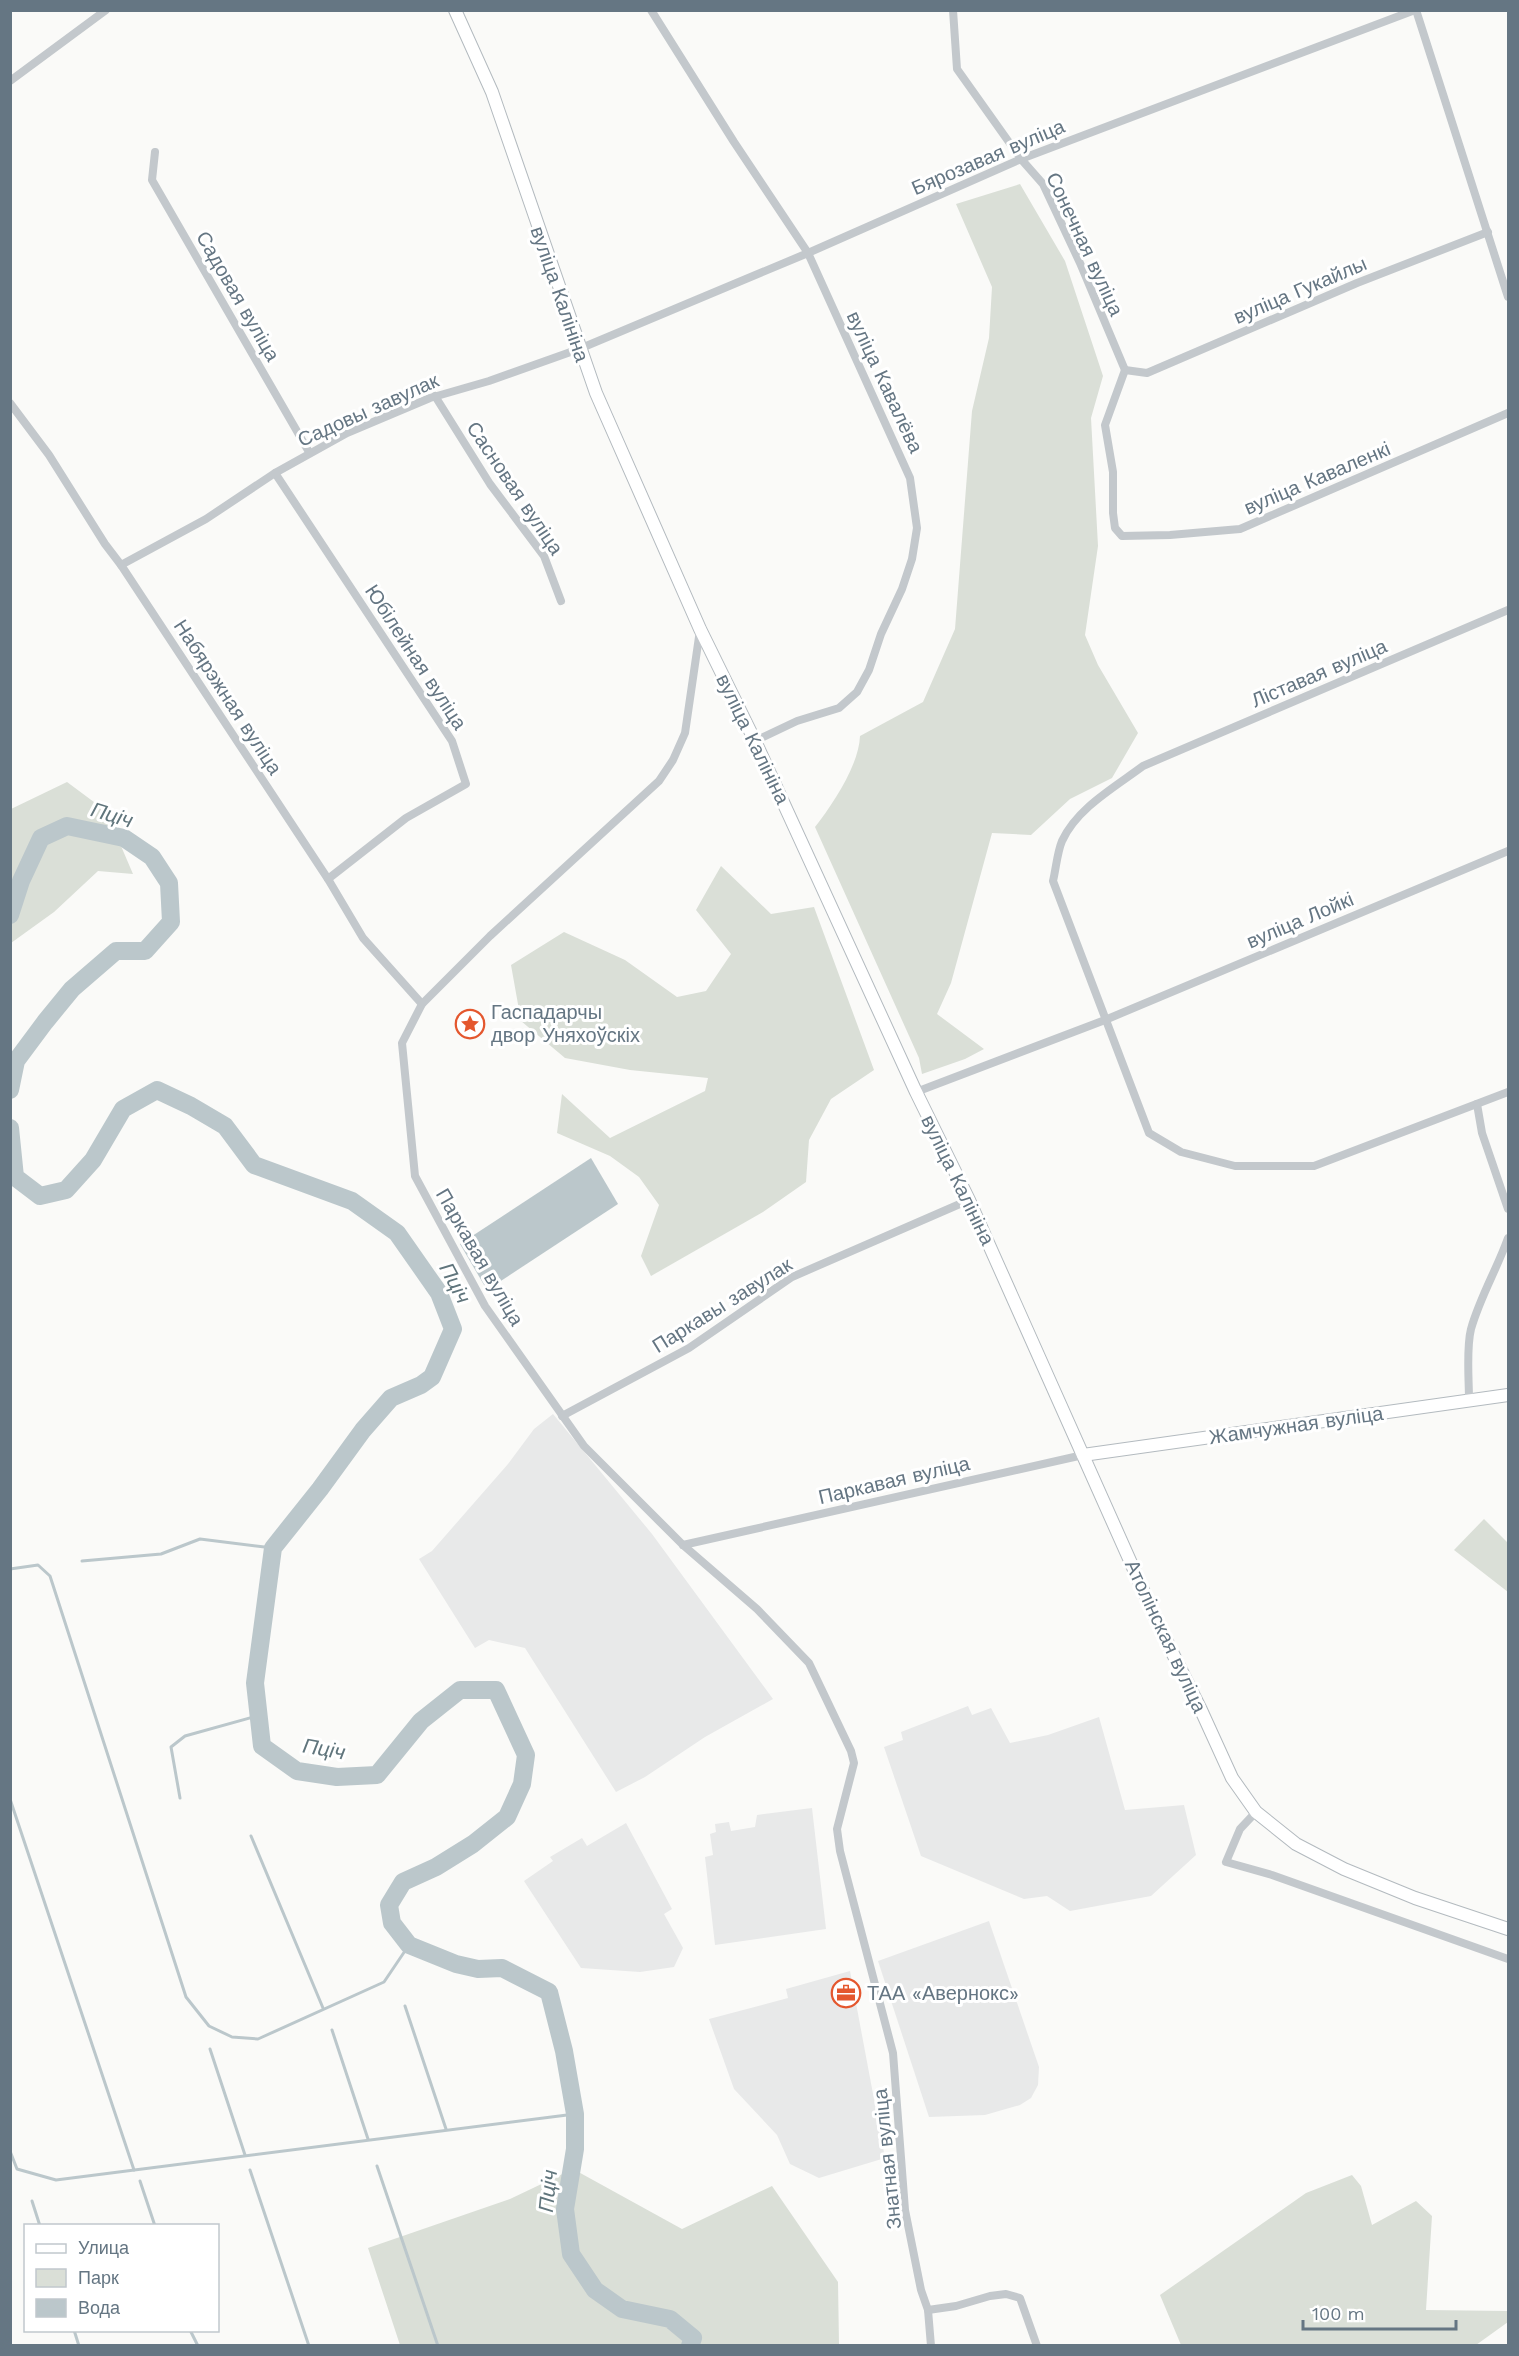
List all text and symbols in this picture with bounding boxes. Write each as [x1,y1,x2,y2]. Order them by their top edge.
street label: Бярозавая вуліца [908,114,1069,200]
street label: Сонечная вуліца [1041,168,1129,320]
street label: вуліца Калініна [526,223,595,366]
street label: Садовая вуліца [191,227,285,366]
street label: вуліца Гукайлы [1230,251,1370,329]
street label: вуліца Кавалёва [842,307,929,458]
street label: Садовы завулак [294,368,443,452]
street label: Сасновая вуліца [462,417,569,560]
street label: вуліца Каваленкі [1240,436,1394,520]
street label: Юбілейная вуліца [360,580,472,735]
street label: Набярэжная вуліца [169,615,288,780]
street label: Ліставая вуліца [1247,633,1391,712]
street label: вуліца Калініна [711,670,795,809]
water label: Пціч [88,796,136,833]
street label: вуліца Лойкі [1243,887,1357,953]
place label: Гаспадарчы двор Уняхоўскіх [491,1000,640,1047]
place icon: Гаспадарчы двор Уняхоўскіх [454,1008,486,1040]
street label: вуліца Калініна [916,1111,1000,1250]
street label: Паркавая вуліца [431,1184,529,1331]
street label: Паркавы завулак [648,1252,797,1358]
water label: Пціч [434,1258,477,1308]
street label: Жамчужная вуліца [1207,1401,1386,1449]
street label: Паркавая вуліца [816,1451,973,1509]
street label: Атолінская вуліца [1120,1556,1212,1717]
water label: Пціч [301,1732,347,1765]
office icon: ТАА «Авернокс» [830,1977,862,2009]
place label: ТАА «Авернокс» [867,1981,1019,2005]
street label: Знатная вуліца [868,2087,906,2230]
water label: Пціч [533,2168,562,2214]
legend [24,2224,219,2332]
text: Улица [78,2237,130,2258]
text: Парк [78,2267,119,2288]
scale bar [1303,2293,1456,2331]
text: Вода [78,2297,121,2318]
text: 100 m [1312,2303,1365,2324]

